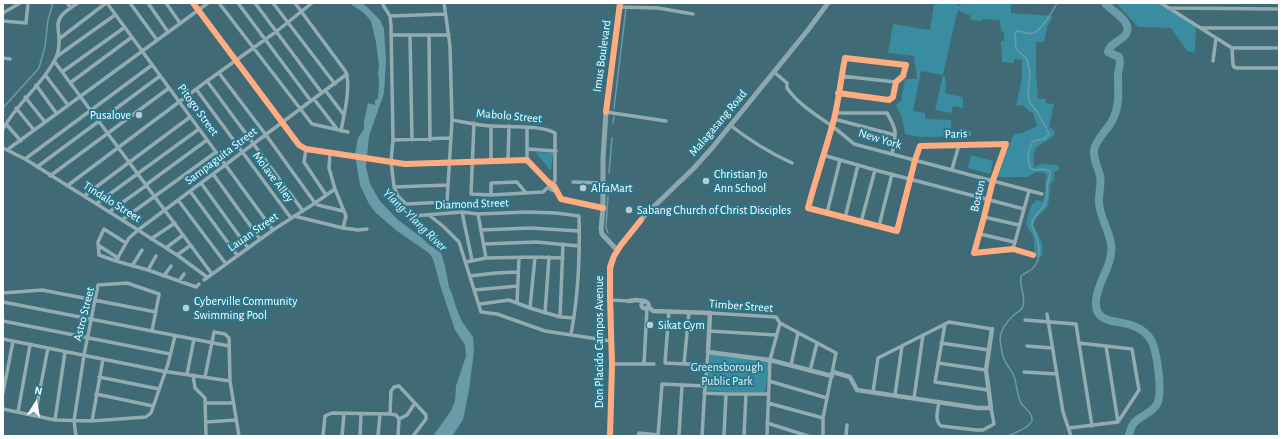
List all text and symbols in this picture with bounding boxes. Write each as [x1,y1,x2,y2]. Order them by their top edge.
street label: Imus Boulevard [590,19,614,93]
street label: Pitogo Street [174,81,222,139]
street label: Malagasang Road [686,87,750,159]
street label: Mabolo Street [475,106,543,126]
place label: Pusalove [90,108,131,122]
marker: Pusalove [134,110,144,120]
street label: Sampaguita Street [182,124,260,188]
street label: New York [857,126,903,152]
street label: Paris [944,126,968,142]
street label: Molave Alley [249,149,297,205]
place label: Christian Jo Ann School [714,167,767,195]
marker: Christian Jo Ann School [701,176,711,186]
street label: Tindalo Street [80,178,144,226]
street label: Boston [967,179,989,213]
place label: AlfaMart [591,181,632,195]
marker: AlfaMart [578,183,588,193]
water label: Ylang-Ylang River [380,185,450,255]
street label: Diamond Street [435,196,509,212]
place label: Sabang Church of Christ Disciples [637,203,791,217]
marker: Sabang Church of Christ Disciples [624,205,634,215]
street label: Lauan Street [225,209,281,255]
street label: Don Placido Campos Avenue [592,276,606,408]
street label: Astro Street [70,285,98,343]
place label: Cyberville Community Swimming Pool [194,294,297,322]
street label: Timber Street [708,297,774,315]
marker: Cyberville Community Swimming Pool [181,303,191,313]
place label: Sikat Gym [658,318,705,332]
marker: Sikat Gym [645,320,655,330]
park label: Greensborough Public Park [691,360,763,388]
north arrow [16,383,56,423]
text: N [34,385,43,397]

